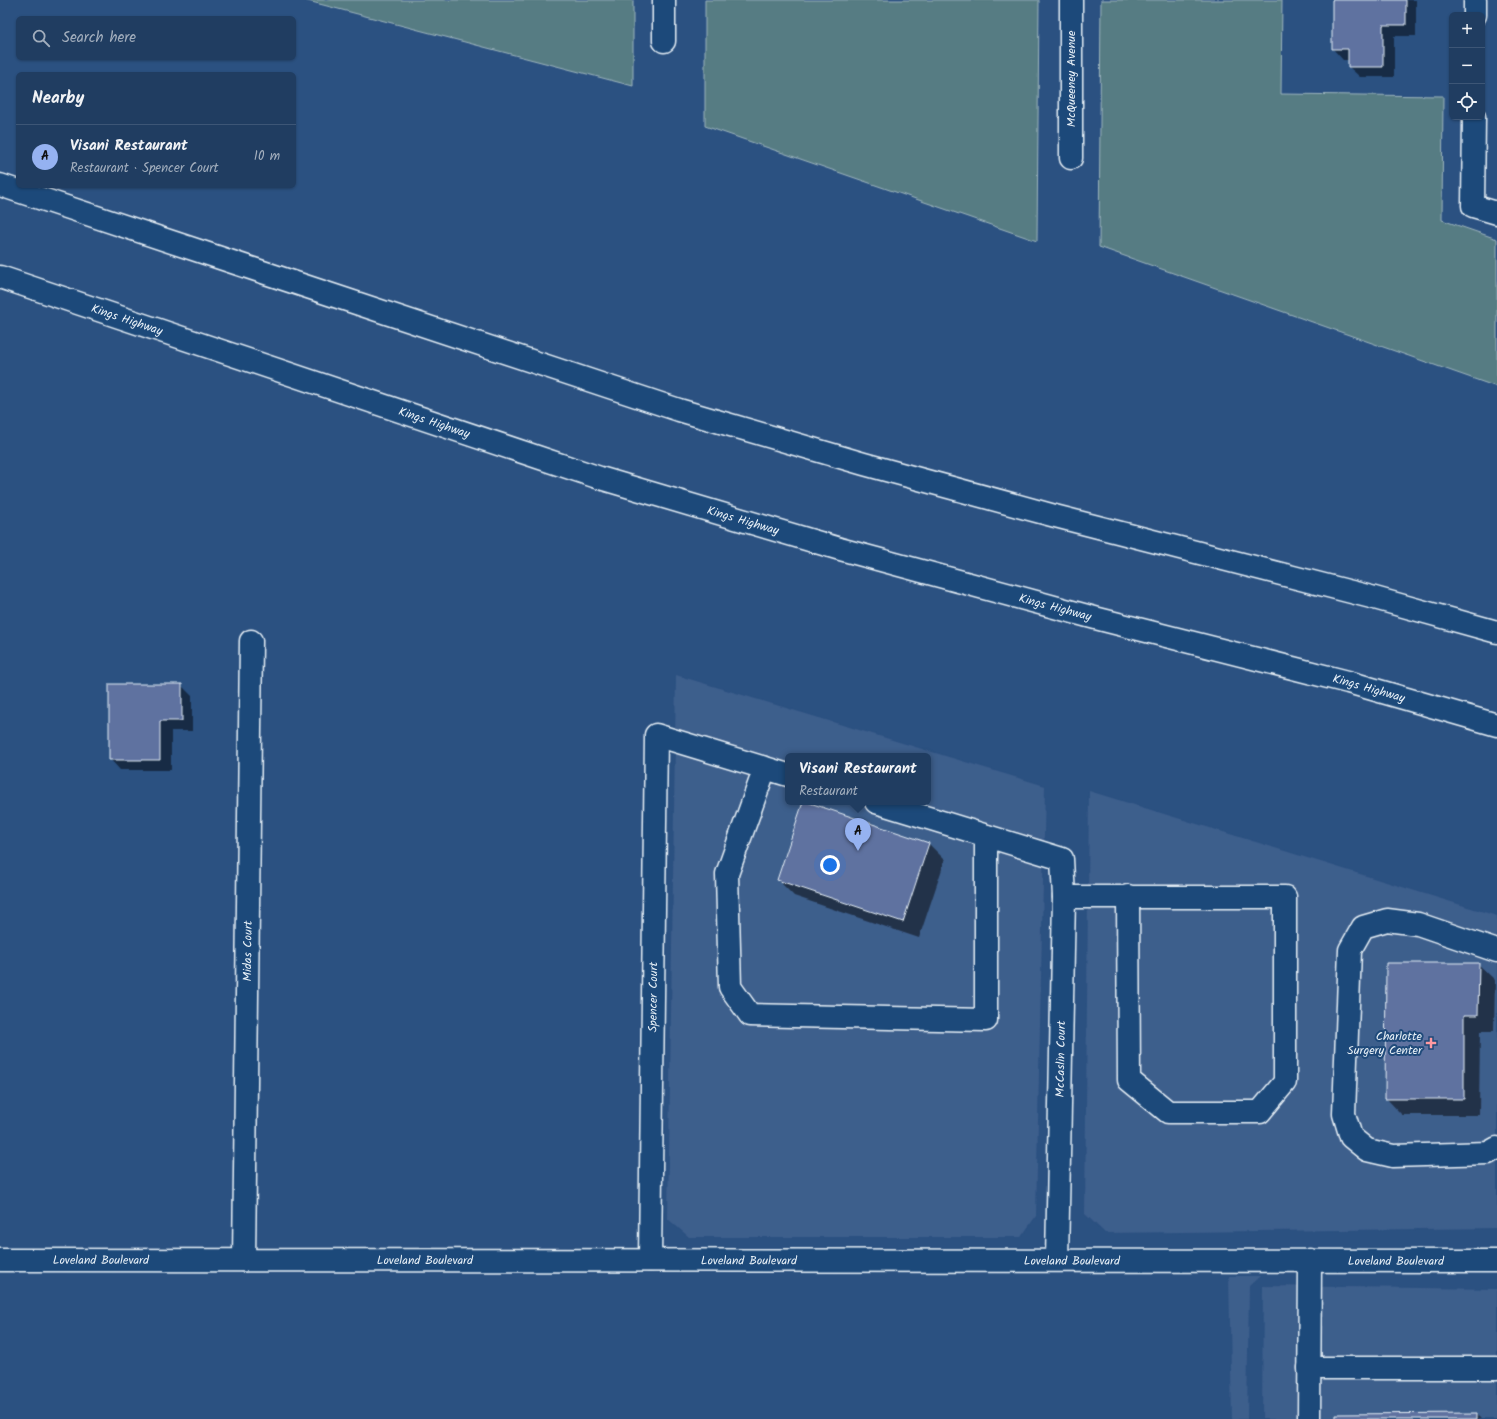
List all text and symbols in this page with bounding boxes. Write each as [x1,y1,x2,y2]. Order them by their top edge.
map controls [1449,12,1485,120]
button: + [1449,12,1485,48]
search box [16,16,296,60]
text: Search here [62,26,136,50]
icon: search [30,27,52,49]
street label: McQueeney Avenue [1062,30,1081,127]
button: − [1449,48,1485,84]
button: locate [1449,84,1485,120]
text: Nearby [32,85,84,112]
text: Visani Restaurant [70,134,188,158]
text: A [41,146,49,167]
text: 10 m [254,146,280,167]
text: Restaurant · Spencer Court [70,158,219,179]
street label: Kings Highway [89,299,166,341]
street label: Kings Highway [396,402,473,443]
street label: Kings Highway [705,501,782,540]
street label: Kings Highway [1017,588,1094,626]
street label: Kings Highway [1331,669,1408,708]
popup [785,753,931,805]
text: Visani Restaurant [799,757,917,781]
text: Restaurant [799,781,858,802]
pin: A [845,818,871,851]
your location [820,855,840,875]
street label: Midas Court [238,920,257,982]
street label: Spencer Court [643,961,663,1032]
street label: McCaslin Court [1051,1020,1071,1098]
place label: Charlotte Surgery Center [1347,1027,1423,1060]
marker: Charlotte Surgery Center [1425,1037,1437,1049]
street label: Loveland Boulevard [53,1251,150,1270]
street label: Loveland Boulevard [377,1251,474,1270]
street label: Loveland Boulevard [701,1251,798,1270]
street label: Loveland Boulevard [1024,1251,1121,1270]
street label: Loveland Boulevard [1348,1251,1445,1270]

